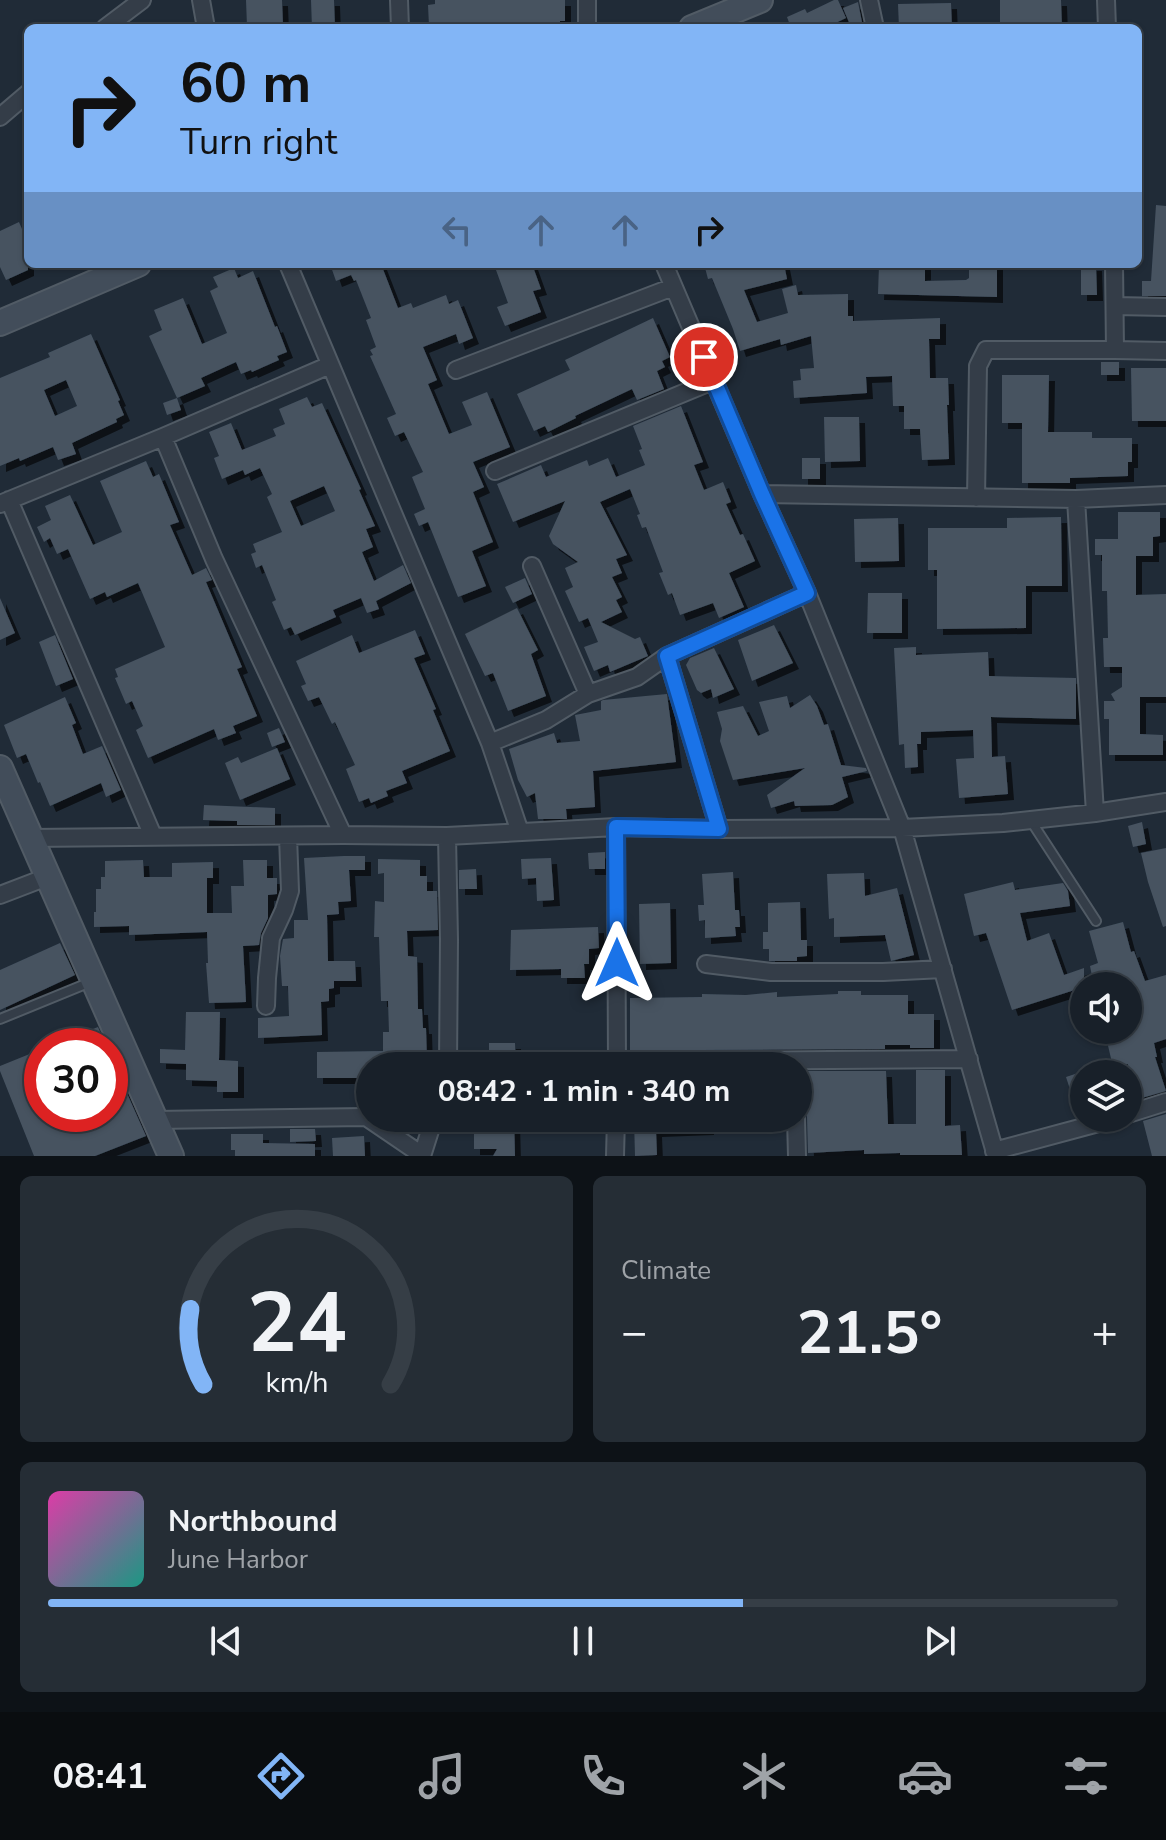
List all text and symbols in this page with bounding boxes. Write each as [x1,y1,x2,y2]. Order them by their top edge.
text: 60 m [180,45,311,122]
icon: right [48,56,152,160]
text: Turn right [180,118,337,167]
icon: left [435,208,479,252]
icon: ahead [519,208,563,252]
icon: ahead [603,208,647,252]
icon: right [687,208,731,252]
pin [670,323,738,391]
icon: arrive [682,335,726,379]
position arrow [575,921,659,1005]
map controls [1070,972,1142,1132]
button: sound [1070,972,1142,1044]
speed limit sign: 30 [24,1028,128,1132]
button: layers [1070,1060,1142,1132]
text: 08:42 · 1 min · 340 m [438,1071,730,1112]
text: Climate [621,1253,711,1288]
text: 24 [247,1267,346,1380]
text: 21.5° [797,1292,942,1374]
text: − [621,1303,647,1363]
text: + [1092,1303,1118,1363]
text: km/h [265,1363,328,1402]
text: Northbound [168,1501,338,1542]
text: June Harbor [168,1542,308,1577]
icon: previous [204,1619,248,1663]
icon: pause [561,1619,605,1663]
icon: next [918,1619,962,1663]
icon: directions [253,1748,309,1804]
icon: music [414,1748,470,1804]
icon: phone [575,1748,631,1804]
icon: climate [736,1748,792,1804]
icon: car [897,1748,953,1804]
icon: filters [1058,1748,1114,1804]
text: 08:41 [52,1752,148,1801]

